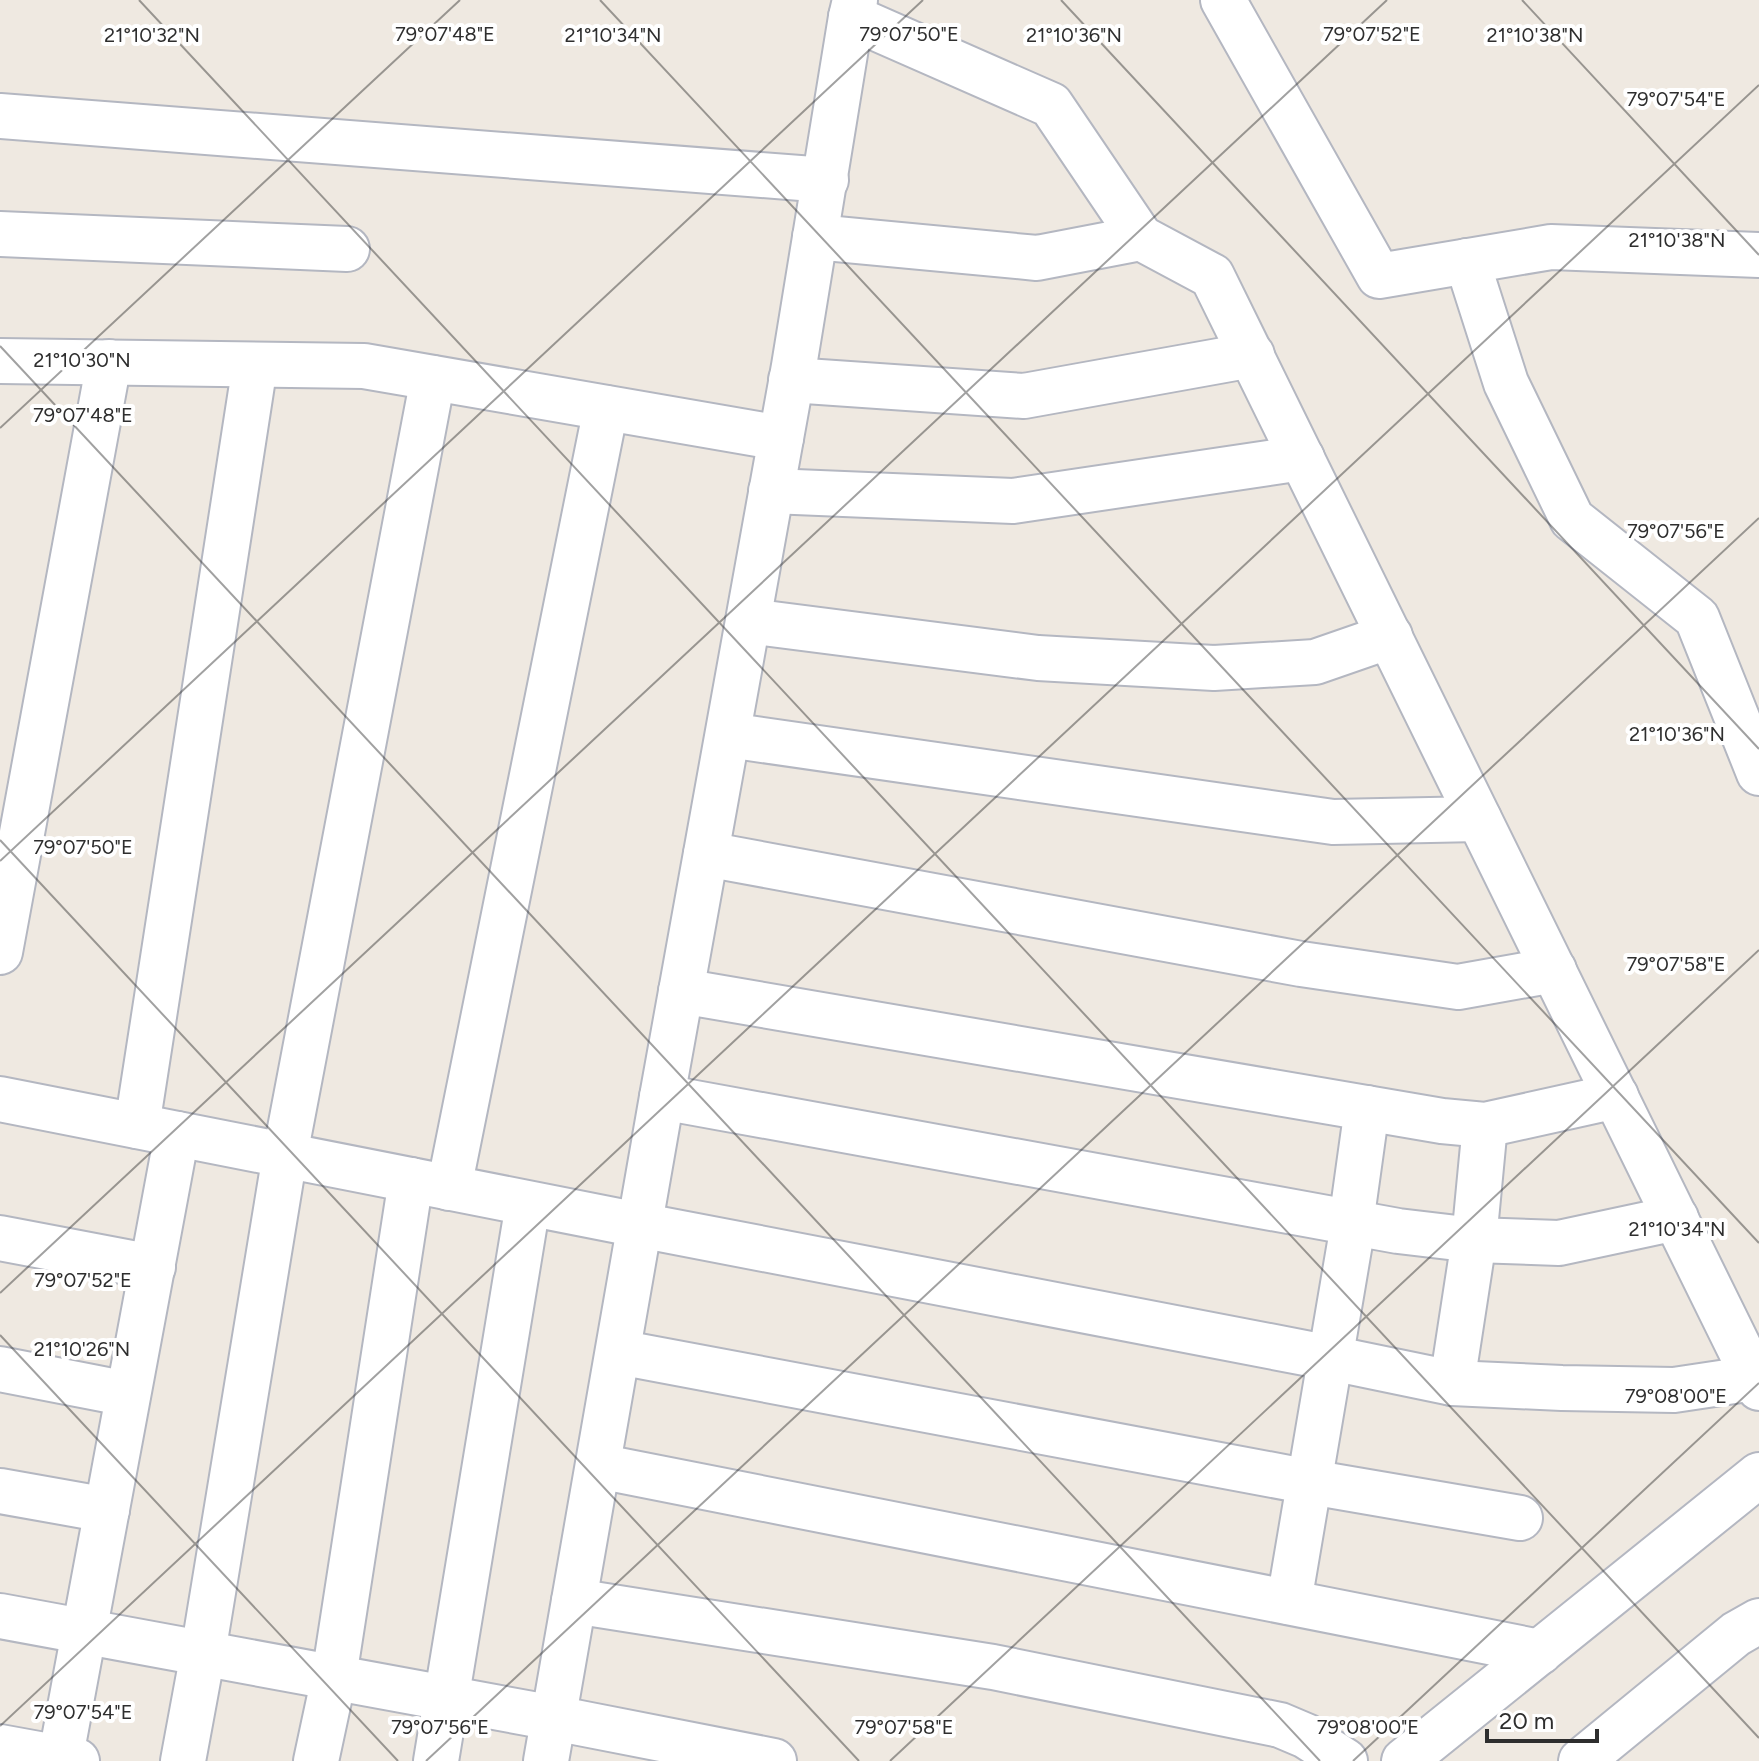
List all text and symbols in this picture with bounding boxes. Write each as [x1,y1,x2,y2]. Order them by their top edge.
text: 79°07'48"E [395,22,495,46]
text: 79°07'50"E [859,22,959,46]
text: 79°07'52"E [1323,22,1421,46]
text: 21°10'32"N [104,23,200,47]
text: 21°10'34"N [564,23,662,47]
text: 21°10'36"N [1026,23,1122,47]
text: 21°10'38"N [1487,23,1583,47]
text: 79°07'54"E [1626,87,1726,111]
text: 21°10'38"N [1629,228,1725,252]
text: 21°10'30"N [33,348,131,372]
text: 79°07'48"E [33,403,133,427]
text: 79°07'56"E [1627,519,1725,543]
text: 21°10'36"N [1629,722,1725,746]
text: 79°07'50"E [33,835,133,859]
text: 79°07'58"E [1626,952,1726,976]
text: 21°10'34"N [1628,1217,1726,1241]
text: 79°07'52"E [34,1268,132,1292]
text: 21°10'26"N [34,1337,130,1361]
text: 79°08'00"E [1625,1384,1727,1408]
scale bar [1487,1693,1597,1743]
text: 79°07'54"E [33,1700,133,1724]
text: 20 m [1499,1706,1554,1735]
text: 79°07'56"E [391,1715,489,1739]
text: 79°07'58"E [854,1715,954,1739]
text: 79°08'00"E [1317,1715,1419,1739]

